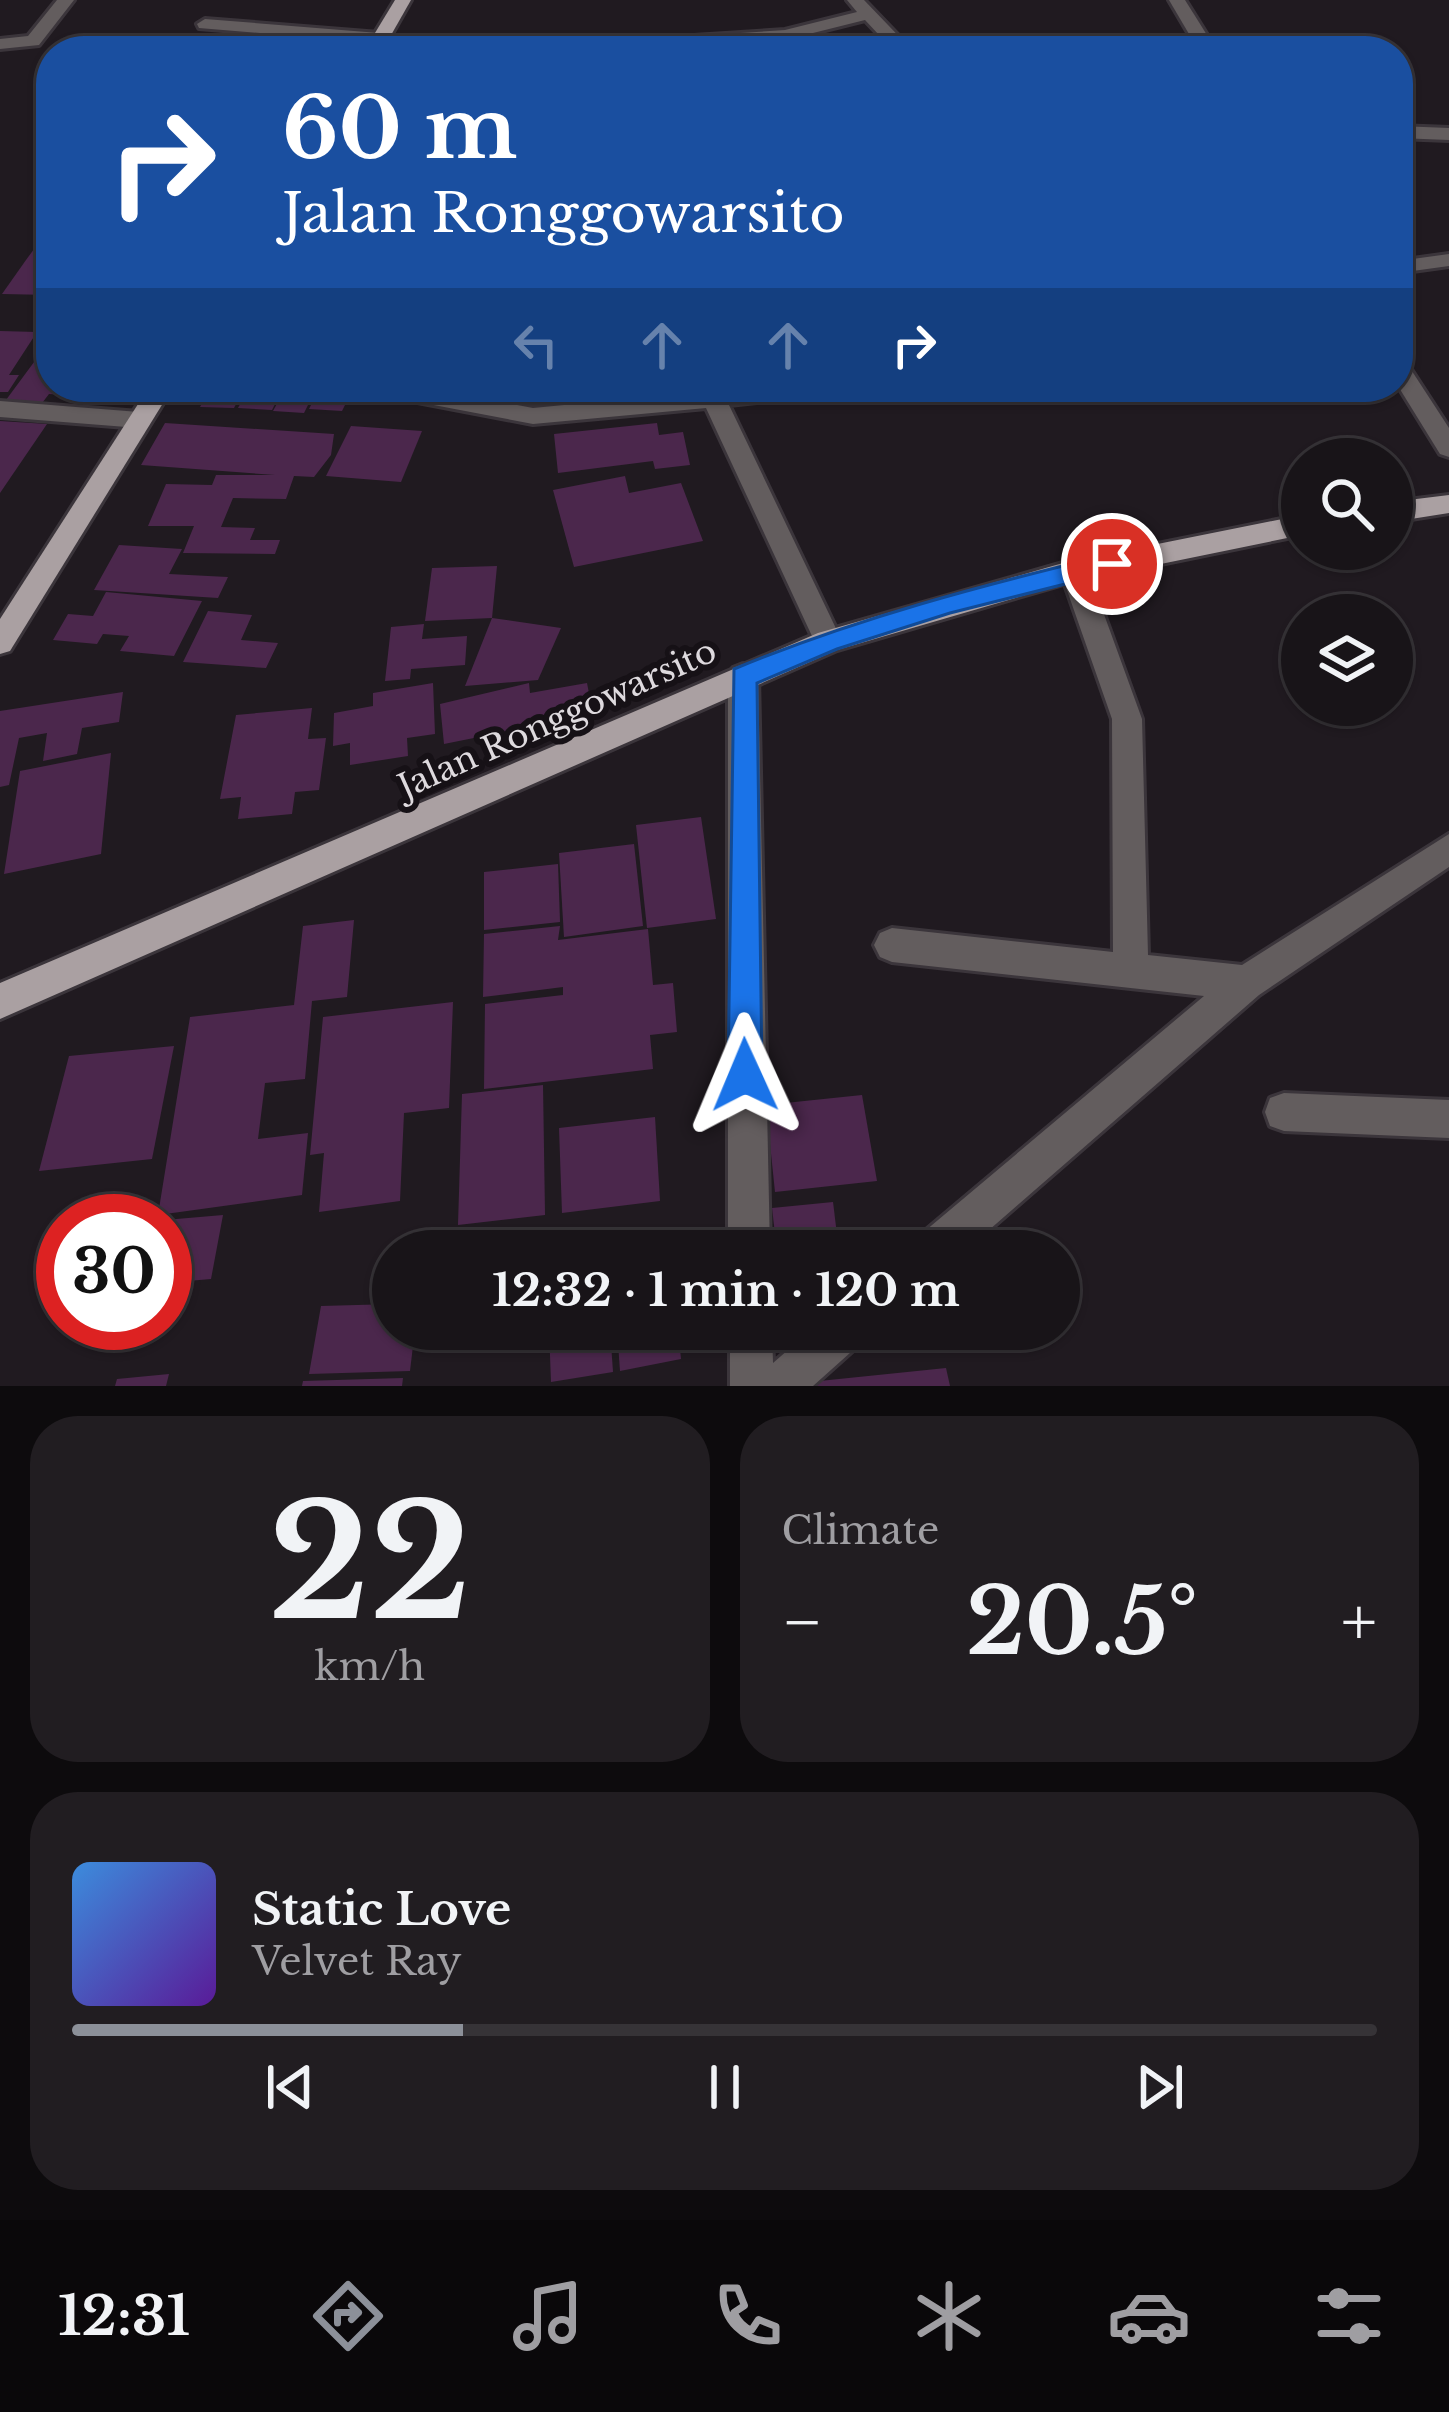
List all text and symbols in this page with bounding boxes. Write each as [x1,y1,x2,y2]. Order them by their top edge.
text: 60 m [282,77,517,181]
icon: right [84,84,240,240]
text: Jalan Ronggowarsito [282,180,845,247]
icon: left [503,312,569,378]
icon: ahead [629,312,695,378]
icon: ahead [755,312,821,378]
icon: right [881,312,947,378]
map controls [1281,438,1413,726]
button: search [1281,438,1413,570]
pin [1061,513,1163,615]
icon: arrive [1079,531,1145,597]
button: layers [1281,594,1413,726]
street label: Jalan Ronggowarsito [388,630,723,809]
position arrow [682,1012,808,1138]
speed limit sign: 30 [36,1194,192,1350]
text: 12:32 · 1 min · 120 m [492,1262,960,1318]
text: 22 [268,1467,471,1660]
text: Climate [782,1506,939,1555]
text: 20.5° [966,1567,1198,1678]
text: − [782,1581,823,1663]
text: + [1341,1581,1377,1663]
text: km/h [314,1642,425,1691]
text: Static Love [252,1881,511,1937]
text: Velvet Ray [252,1937,462,1986]
icon: previous [257,2054,323,2120]
icon: pause [692,2054,758,2120]
icon: next [1127,2054,1193,2120]
icon: directions [306,2274,390,2358]
icon: music [506,2274,590,2358]
icon: phone [706,2274,790,2358]
icon: climate [907,2274,991,2358]
icon: car [1107,2274,1191,2358]
icon: filters [1307,2274,1391,2358]
text: 12:31 [58,2283,190,2350]

